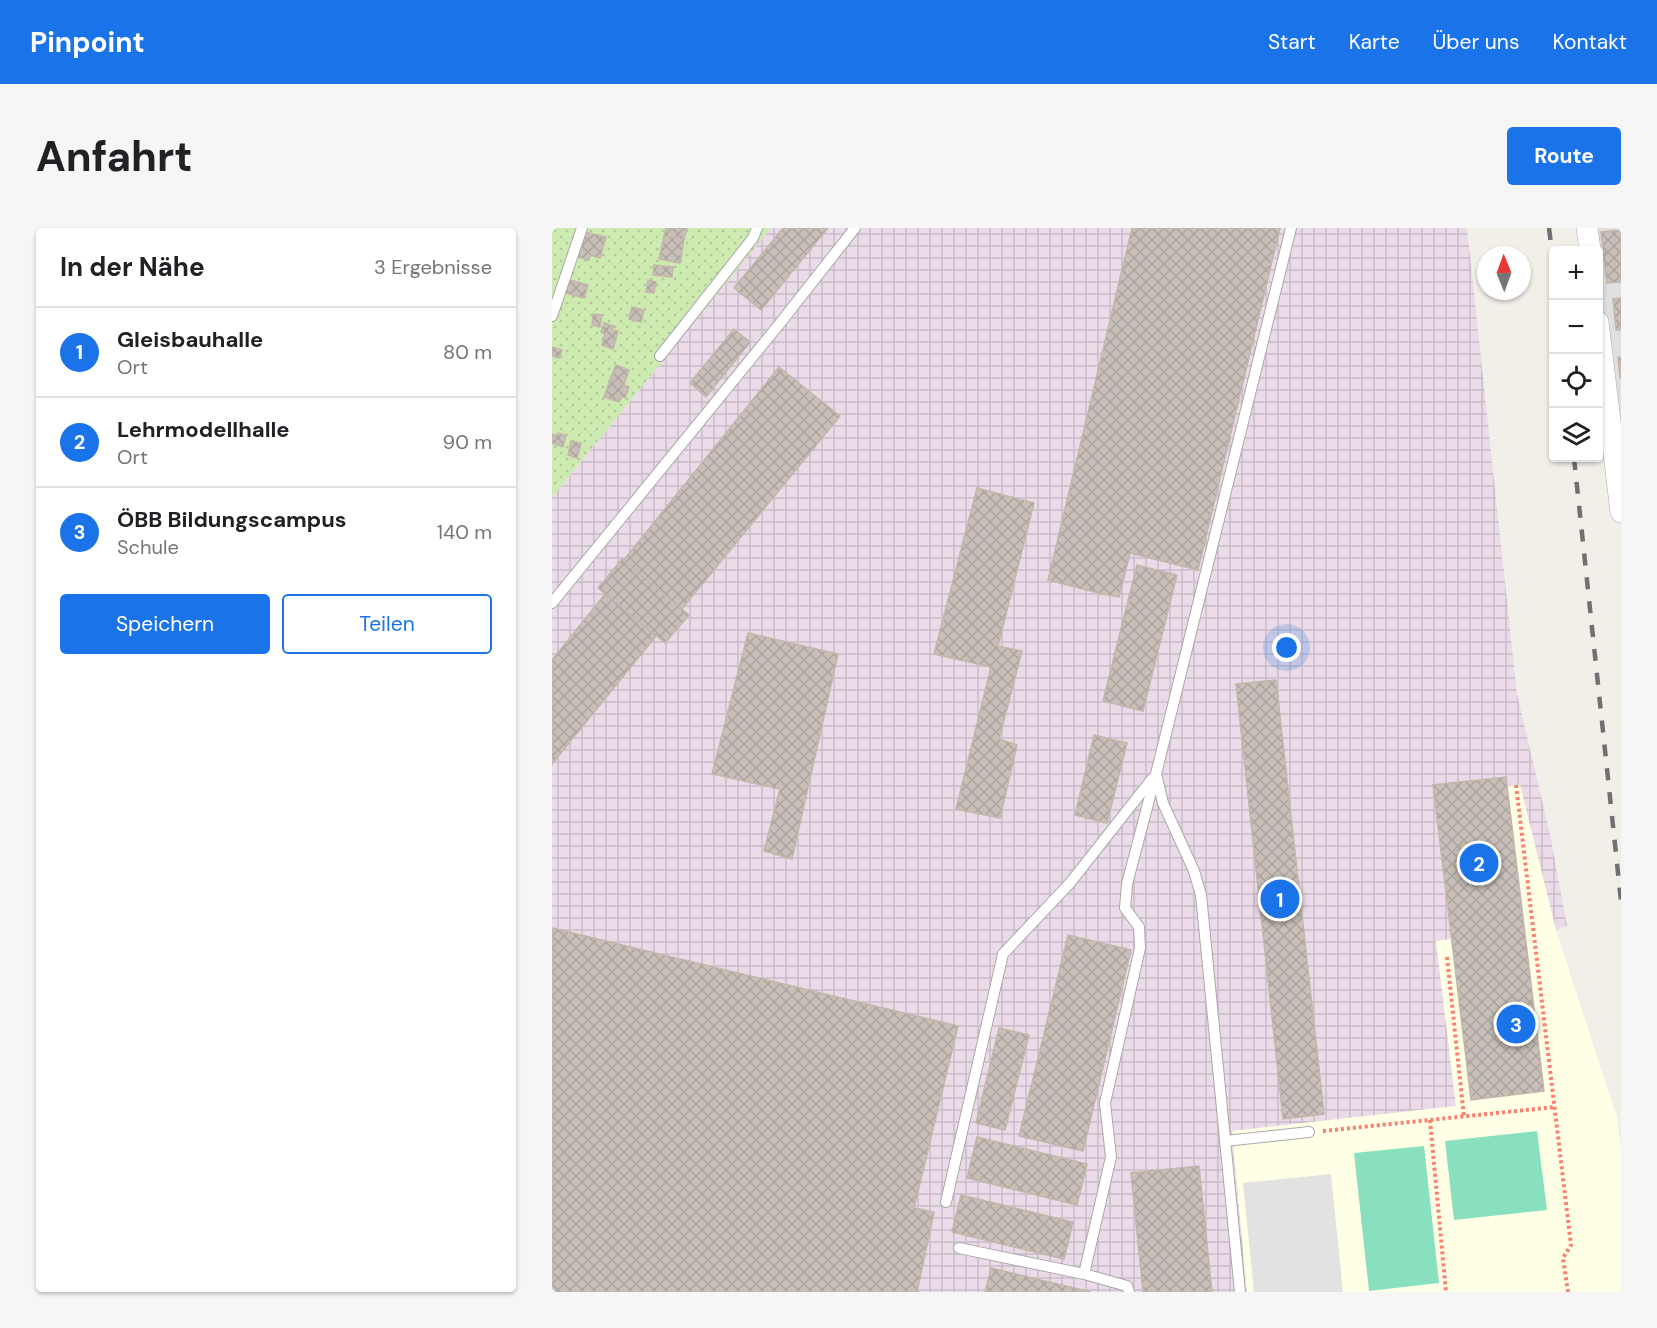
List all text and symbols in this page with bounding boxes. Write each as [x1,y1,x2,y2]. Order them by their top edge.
text: Pinpoint [30,24,145,61]
text: Start [1268,28,1316,56]
text: Karte [1349,28,1400,56]
text: Über uns [1433,28,1519,56]
text: Kontakt [1552,28,1627,56]
button: Route [1507,127,1621,185]
text: Anfahrt [36,129,192,184]
north arrow [1477,246,1531,300]
map controls [1549,246,1603,462]
button: + [1549,246,1603,300]
text: In der Nähe [60,250,205,284]
text: 3 Ergebnisse [374,254,492,280]
button: − [1549,300,1603,354]
text: Gleisbauhalle [117,325,263,354]
text: 1 [76,339,83,365]
text: 80 m [443,339,492,365]
text: Ort [117,354,148,380]
button: locate [1549,354,1603,408]
button: layers [1549,408,1603,462]
text: Lehrmodellhalle [117,415,290,444]
text: 2 [74,429,85,455]
text: 90 m [443,429,492,455]
text: Ort [117,444,148,470]
text: ÖBB Bildungscampus [117,505,346,534]
text: 3 [73,519,86,545]
text: 140 m [437,519,492,545]
text: Schule [117,534,179,560]
button: Speichern [60,594,270,654]
button: Teilen [282,594,492,654]
your location [1272,633,1301,662]
pin: 2 [1460,840,1498,886]
pin: 1 [1260,876,1300,922]
pin: 3 [1496,1002,1536,1046]

